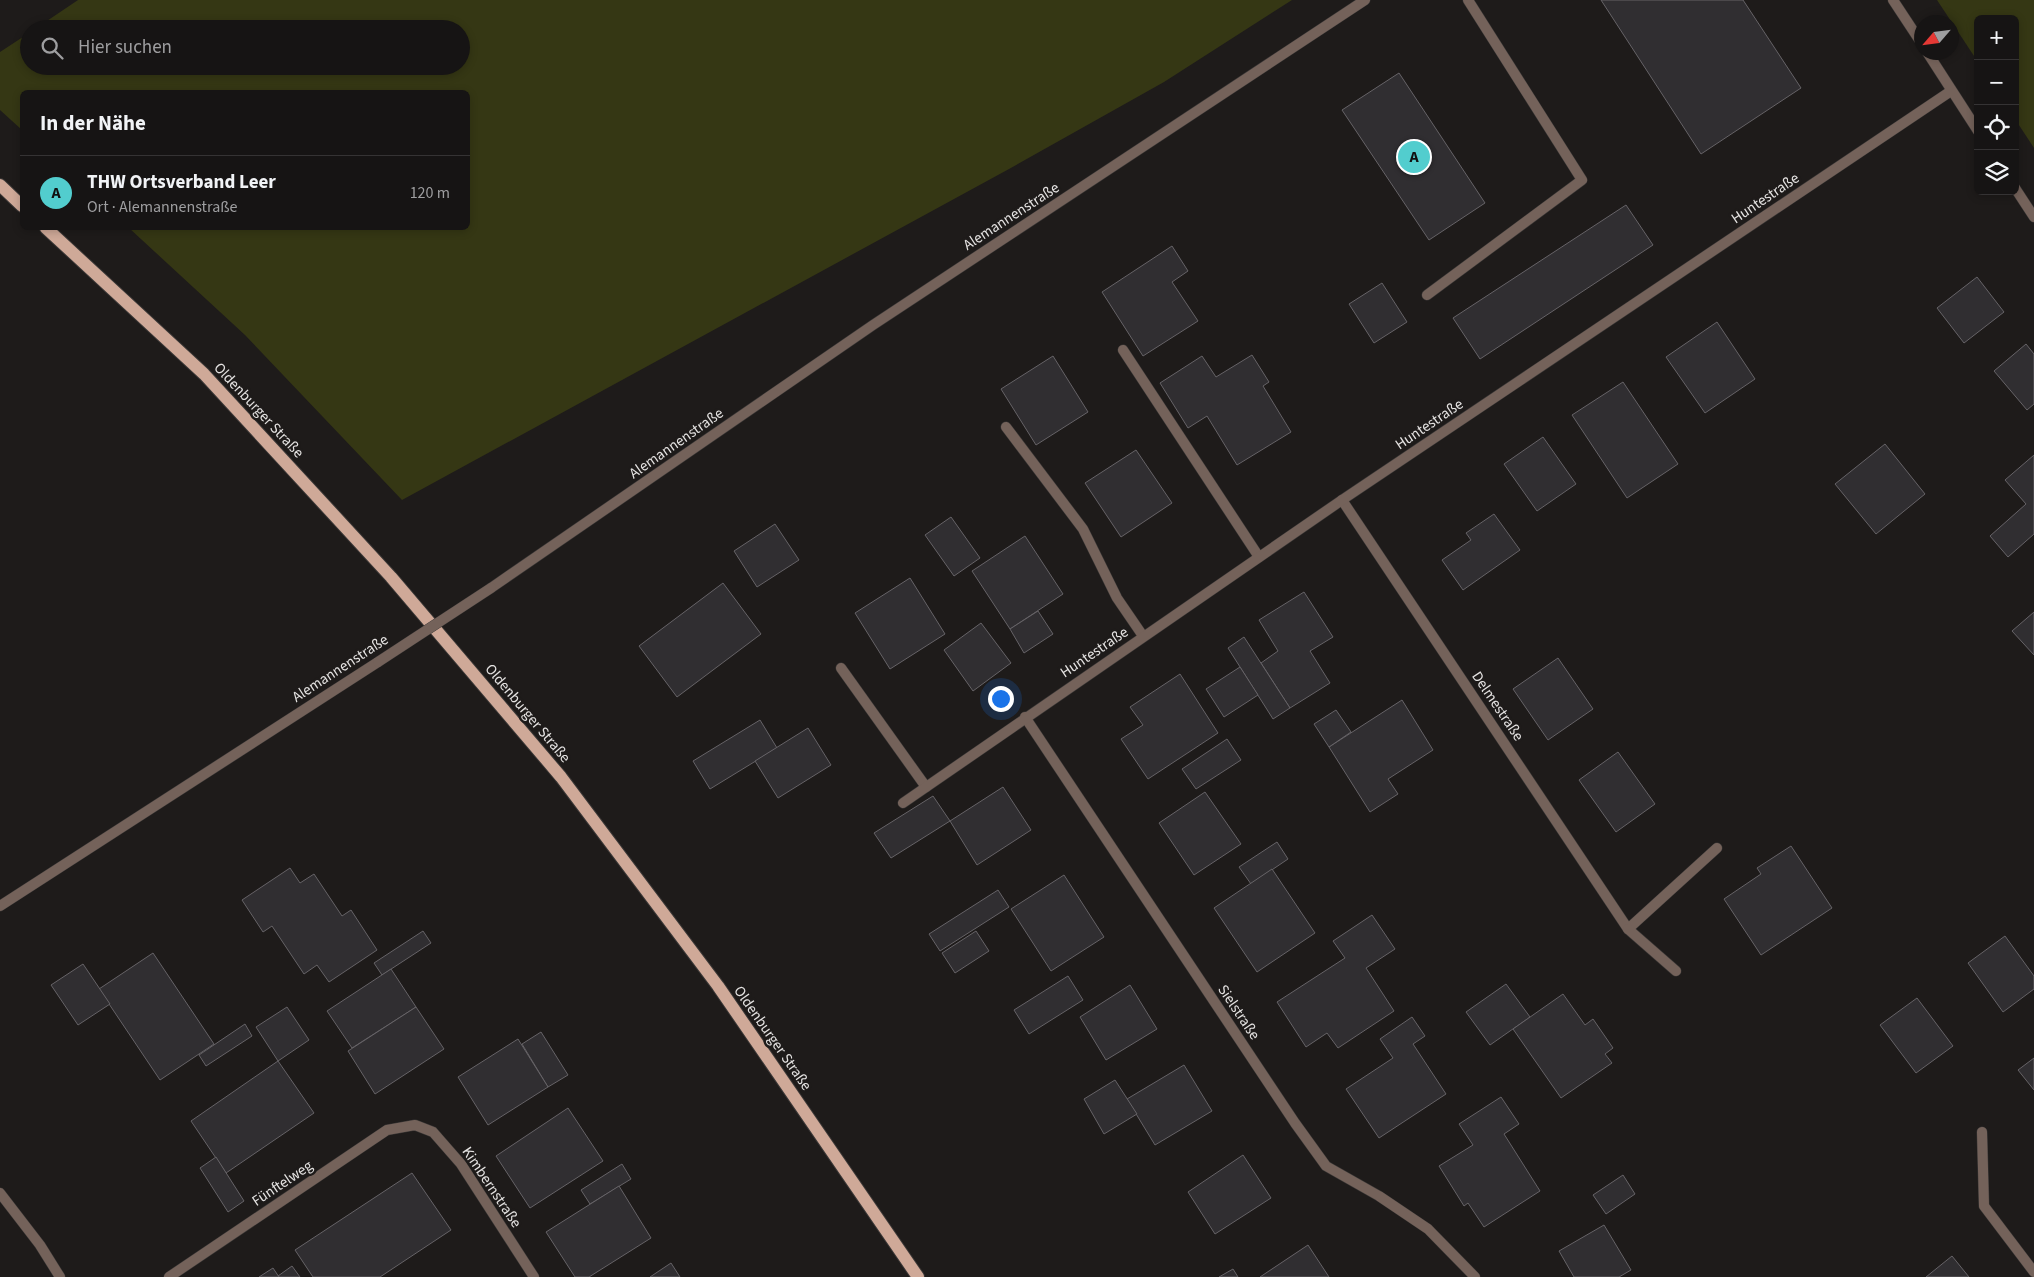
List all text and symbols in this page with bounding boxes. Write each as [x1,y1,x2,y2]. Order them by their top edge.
north arrow [1914,15,1959,60]
map controls [1974,15,2019,195]
button: + [1974,15,2019,60]
search box [20,20,470,75]
icon: search [38,34,66,62]
text: Hier suchen [78,34,172,61]
button: − [1974,60,2019,105]
button: locate [1974,105,2019,150]
text: In der Nähe [40,108,146,138]
pin: A [1398,138,1430,176]
button: layers [1974,150,2019,195]
street label: Huntestraße [1727,168,1803,229]
text: THW Ortsverband Leer [87,169,276,196]
street label: Alemannenstraße [959,177,1064,255]
text: A [51,182,61,204]
text: 120 m [410,182,450,204]
text: Ort · Alemannenstraße [87,196,237,218]
street label: Oldenburger Straße [209,358,308,463]
street label: Huntestraße [1391,394,1467,455]
street label: Alemannenstraße [625,403,728,484]
street label: Huntestraße [1056,622,1132,683]
street label: Alemannenstraße [288,629,393,707]
street label: Oldenburger Straße [480,659,575,767]
street label: Delmestraße [1467,667,1529,745]
your location [988,686,1014,712]
street label: Sielstraße [1212,980,1265,1044]
street label: Oldenburger Straße [729,982,817,1095]
street label: Kimbernstraße [457,1143,526,1232]
street label: Fünftelweg [248,1155,317,1211]

